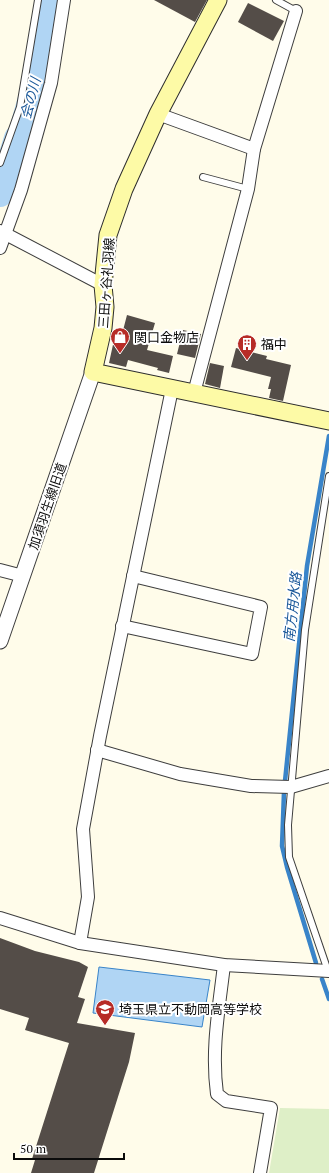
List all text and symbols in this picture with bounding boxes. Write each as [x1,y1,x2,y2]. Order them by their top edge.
water label: 会の川 [15,73,45,121]
street label: 三田ヶ谷礼羽線 [94,237,118,329]
shop icon: 関口金物店 [109,326,131,354]
place label: 関口金物店 [134,328,199,346]
building icon: 福中 [236,333,258,361]
place label: 福中 [261,335,287,353]
street label: 加須羽生線旧道 [24,460,70,552]
water label: 南方用水路 [279,570,305,643]
school or university icon: 埼玉県立不動岡高等学校 [94,998,116,1026]
place label: 埼玉県立不動岡高等学校 [119,1000,262,1018]
scale bar [14,1135,124,1161]
text: 50 m [20,1141,47,1156]

